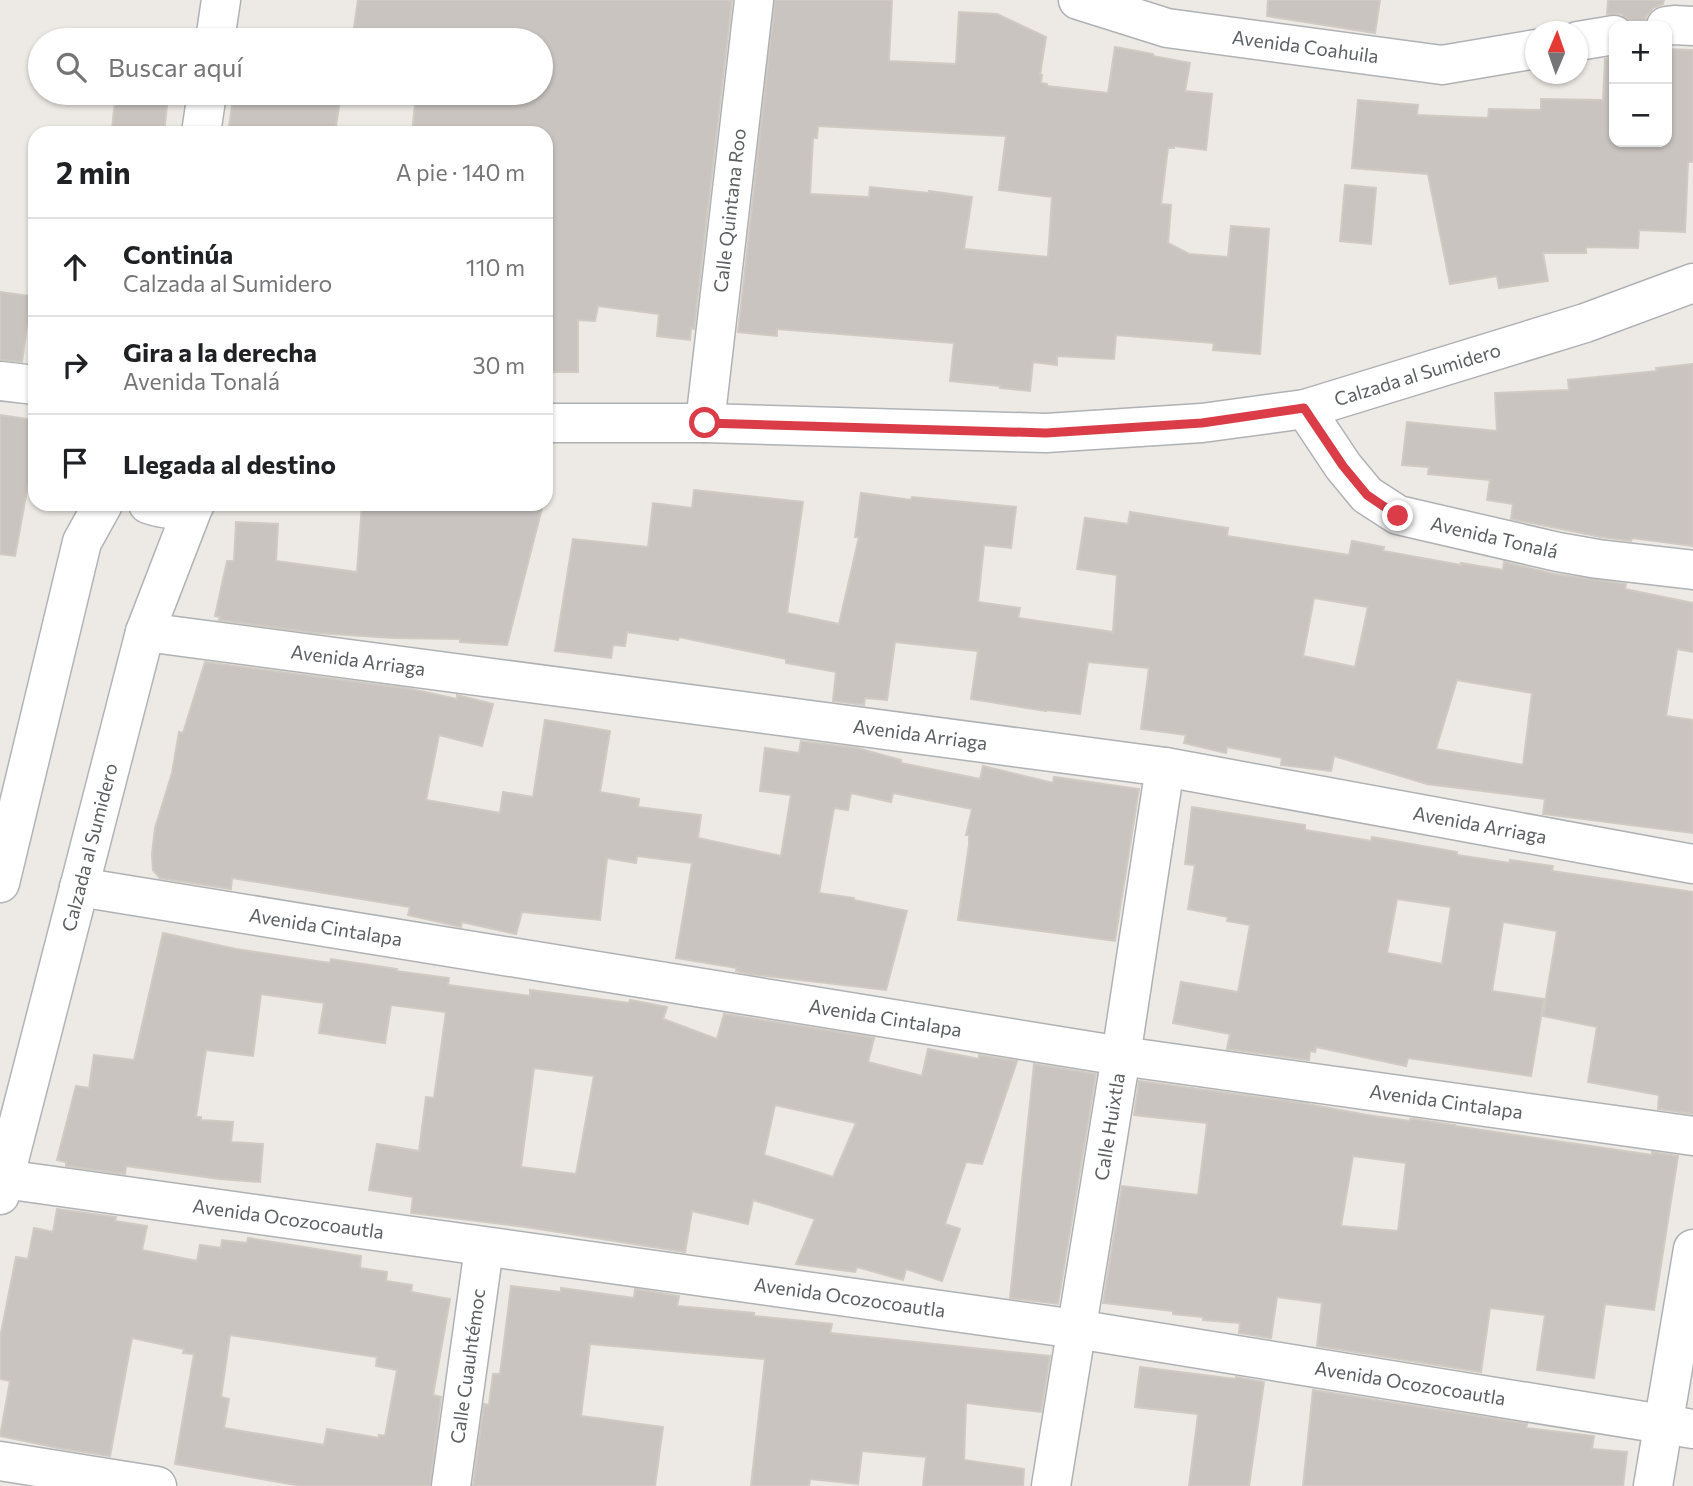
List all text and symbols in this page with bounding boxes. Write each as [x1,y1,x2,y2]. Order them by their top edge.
north arrow [1525,21,1588,84]
map controls [1609,21,1672,147]
button: + [1609,21,1672,84]
street label: Avenida Coahuila [1231,25,1380,67]
search box [28,28,553,105]
icon: search [52,48,90,86]
text: Buscar aquí [108,51,243,82]
button: − [1609,84,1672,147]
street label: Calle Quintana Roo [708,127,750,294]
text: 2 min [56,153,131,190]
text: A pie · 140 m [396,158,525,186]
text: Continúa [123,238,233,269]
icon: ahead [56,248,94,286]
text: 110 m [466,253,525,281]
text: Calzada al Sumidero [123,269,332,297]
text: Gira a la derecha [123,336,317,367]
street label: Calzada al Sumidero [1331,338,1503,410]
icon: right [56,346,94,384]
text: 30 m [472,351,525,379]
text: Avenida Tonalá [123,367,280,395]
route start [689,407,720,438]
icon: arrive [56,444,94,482]
text: Llegada al destino [123,448,336,479]
route end [1382,500,1413,531]
street label: Avenida Tonalá [1429,511,1560,563]
street label: Avenida Arriaga [290,639,427,680]
street label: Avenida Arriaga [852,714,989,754]
street label: Calzada al Sumidero [56,761,122,934]
street label: Avenida Arriaga [1411,801,1549,848]
street label: Avenida Cintalapa [248,903,404,950]
street label: Avenida Cintalapa [807,994,964,1041]
street label: Calle Huixtla [1089,1071,1129,1182]
street label: Avenida Cintalapa [1368,1079,1524,1123]
street label: Avenida Ocozocoautla [191,1194,386,1243]
street label: Avenida Ocozocoautla [753,1272,947,1322]
street label: Calle Cuauhtémoc [445,1287,489,1445]
street label: Avenida Ocozocoautla [1313,1356,1507,1409]

